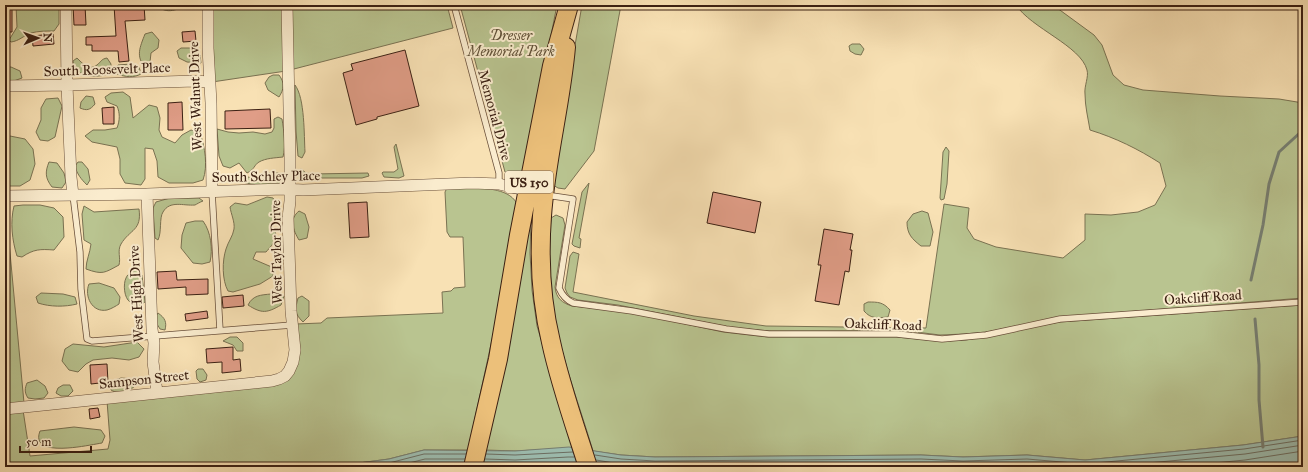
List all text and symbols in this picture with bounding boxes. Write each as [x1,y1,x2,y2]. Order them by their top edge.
north arrow [18,18,58,58]
park label: Dresser Memorial Park [465,27,556,60]
text: N [41,33,54,43]
street label: West Walnut Drive [185,41,206,151]
street label: South Roosevelt Place [43,59,171,80]
street label: Memorial Drive [474,68,515,162]
street label: South Schley Place [212,167,321,186]
road number: US 150 [505,171,553,193]
street label: West Taylor Drive [267,200,286,304]
street label: West High Drive [125,245,148,343]
street label: Oakcliff Road [1164,286,1242,309]
street label: Oakcliff Road [844,315,922,334]
street label: Sampson Street [98,366,190,393]
scale bar [20,428,91,454]
text: 50 m [26,435,51,449]

